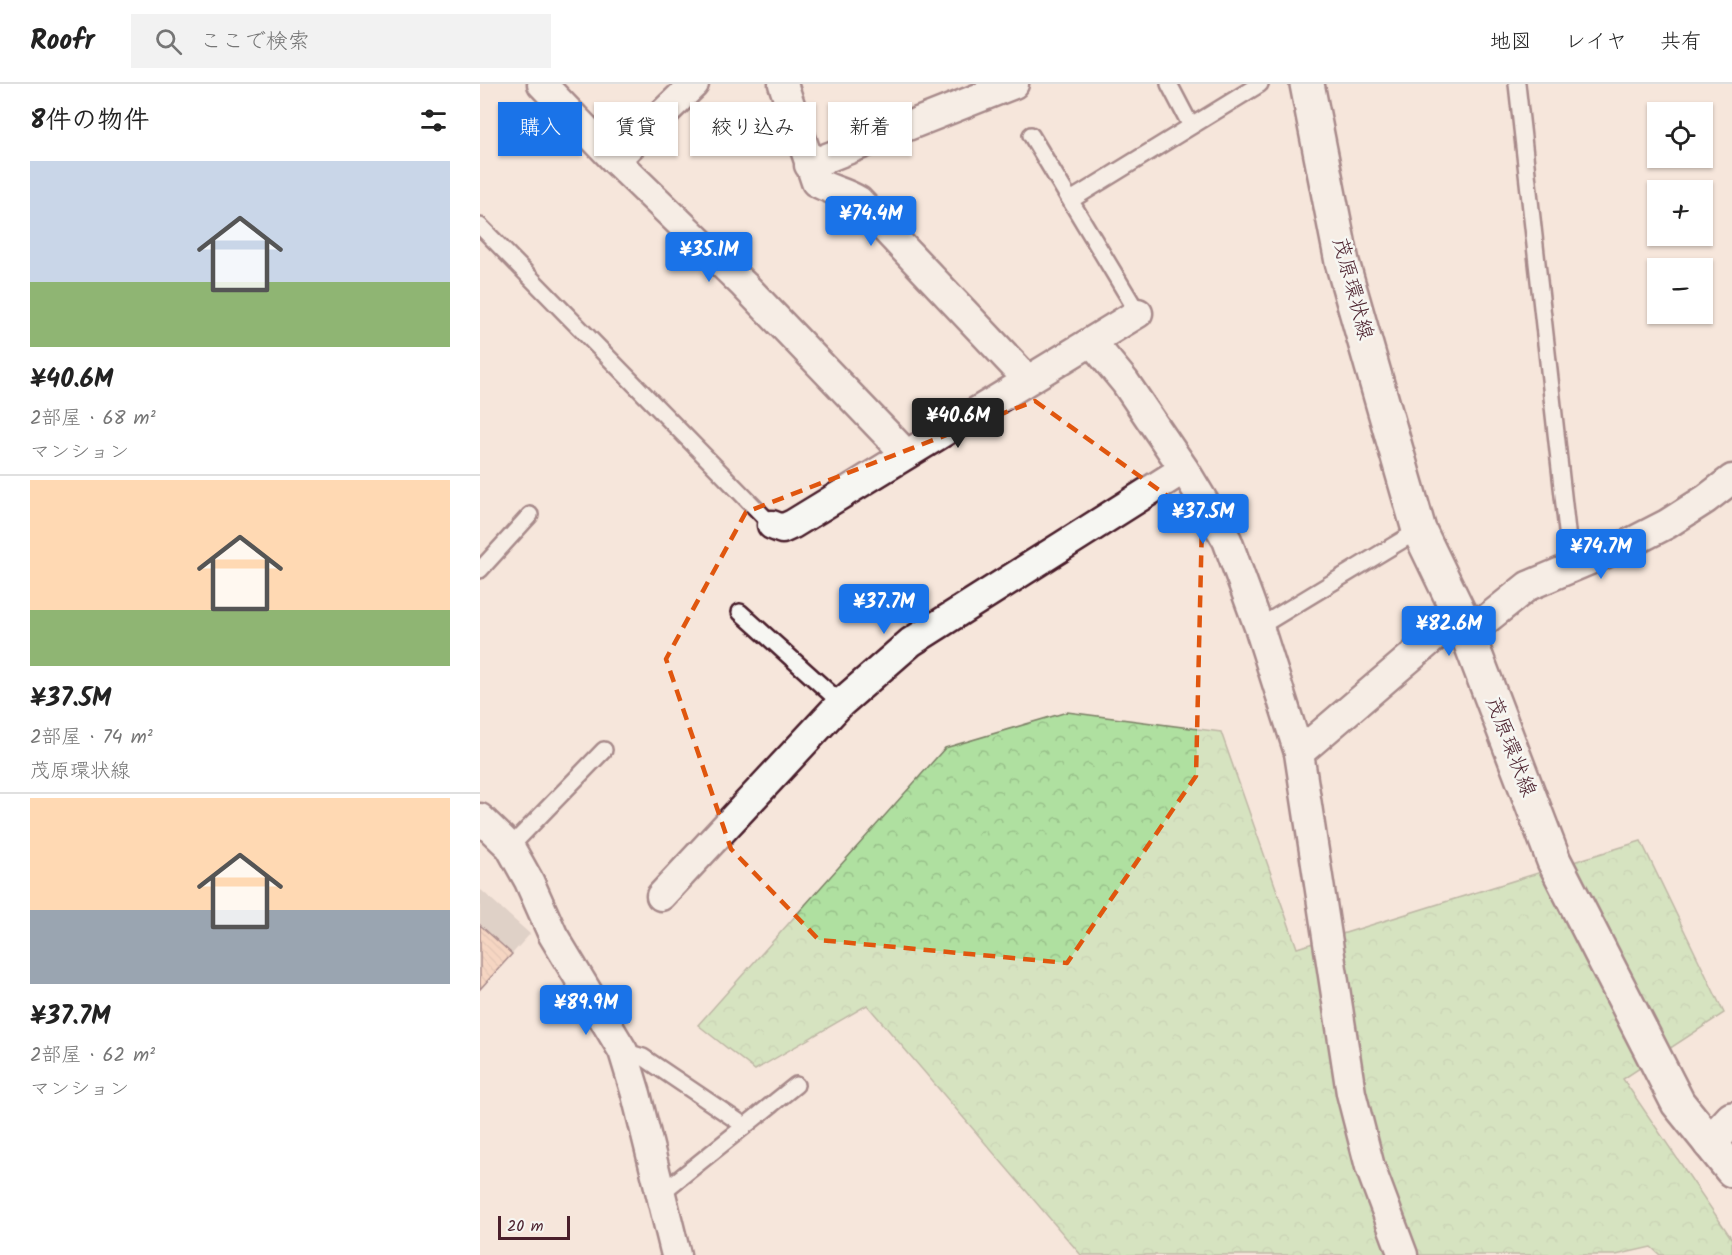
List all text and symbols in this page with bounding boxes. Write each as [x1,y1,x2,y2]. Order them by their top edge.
search box [131,14,551,68]
text: Roofr [30,19,95,64]
icon: search [152,25,185,58]
text: ここで検索 [200,25,310,60]
text: 地図 [1490,26,1532,59]
text: レイヤ [1565,26,1627,59]
text: 共有 [1660,26,1702,59]
text: 8件の物件 [30,100,149,142]
chip: 購入 [498,102,582,156]
chip: 賃貸 [594,102,678,156]
chip: 絞り込み [690,102,816,156]
chip: 新着 [828,102,912,156]
map controls [1647,102,1713,324]
button: locate [1647,102,1713,168]
icon: filters [417,104,450,137]
button: + [1647,180,1713,246]
pin: ¥74.4M [822,196,920,247]
text: ¥74.4M [839,199,903,231]
icon: home [186,200,294,308]
pin: ¥35.1M [660,232,758,283]
street label: 茂原環状線 [1322,234,1382,344]
text: ¥35.1M [679,235,739,267]
button: − [1647,258,1713,324]
text: ¥40.6M [30,359,113,401]
pin: ¥40.6M [909,398,1007,449]
text: ¥40.6M [926,401,990,433]
text: 2部屋 · 68 m² [30,403,156,435]
text: マンション [30,437,129,469]
pin: ¥37.5M [1154,494,1252,545]
text: ¥37.5M [1172,497,1234,529]
icon: home [186,519,294,627]
pin: ¥74.7M [1552,529,1650,580]
text: ¥74.7M [1570,532,1632,564]
pin: ¥37.7M [835,584,933,635]
text: ¥37.7M [853,587,915,619]
pin: ¥82.6M [1400,606,1498,657]
text: ¥82.6M [1416,609,1482,641]
text: ¥37.5M [30,678,111,720]
street label: 茂原環状線 [1476,692,1544,802]
text: 2部屋 · 74 m² [30,722,153,754]
text: 茂原環状線 [30,756,130,788]
icon: home [186,837,294,945]
pin: ¥89.9M [537,985,635,1036]
text: ¥89.9M [554,988,618,1020]
text: ¥37.7M [30,996,111,1038]
text: 2部屋 · 62 m² [30,1040,155,1072]
text: マンション [30,1074,129,1106]
scale bar [498,1213,570,1240]
text: 20 m [507,1214,543,1239]

